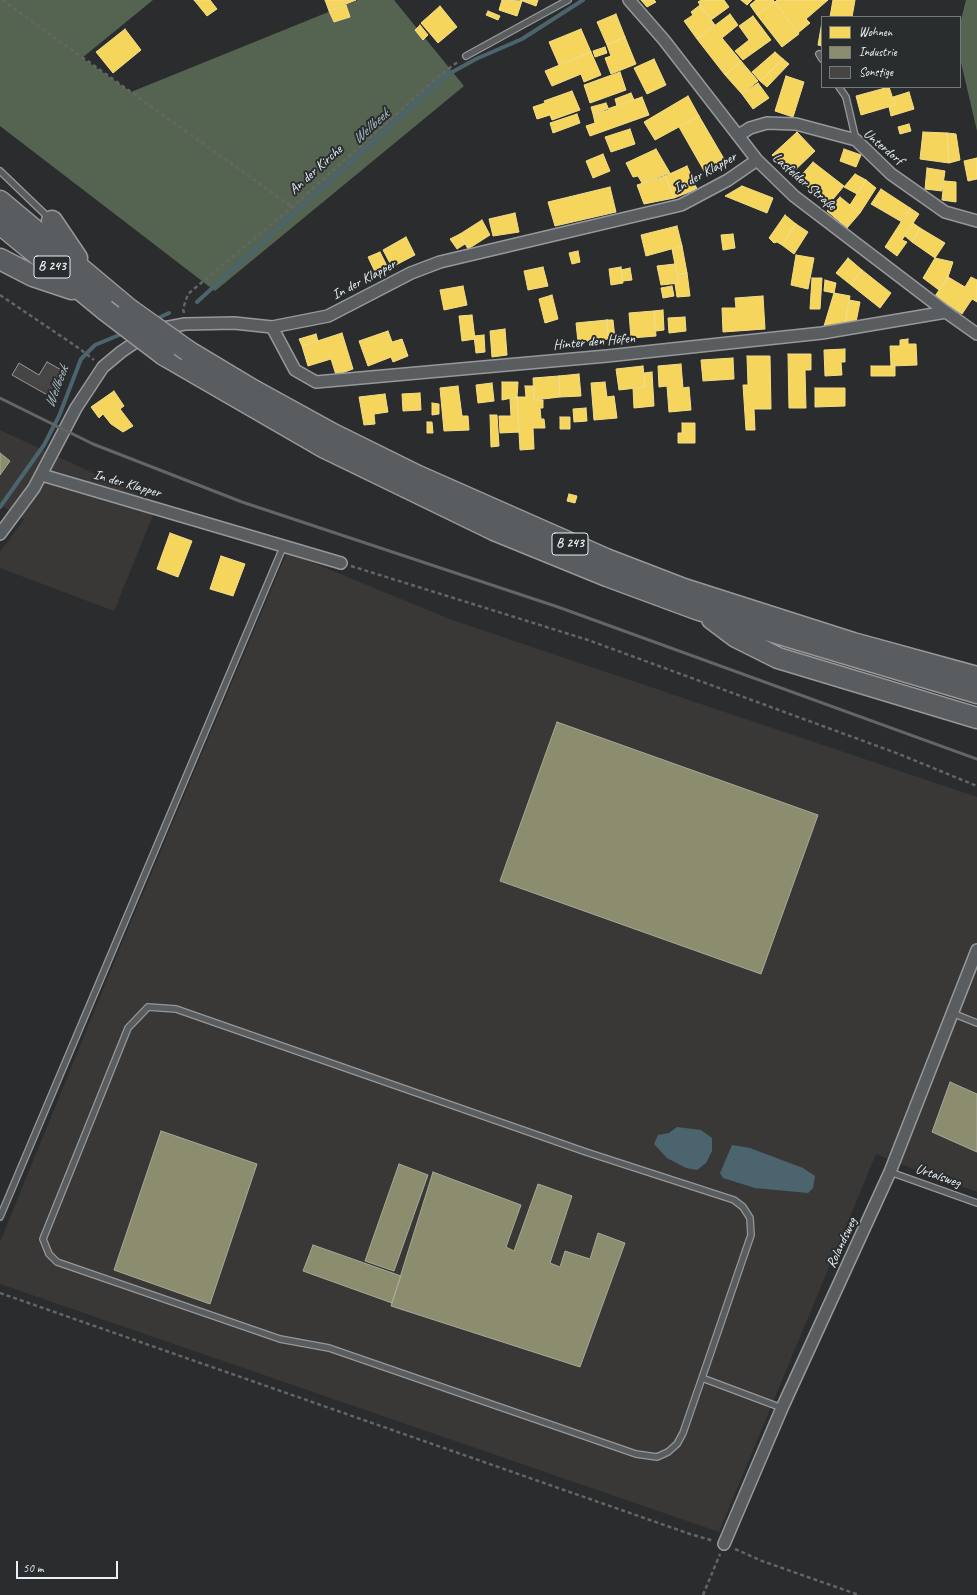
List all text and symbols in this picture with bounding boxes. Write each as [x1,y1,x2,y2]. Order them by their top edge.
legend [821,16,961,88]
text: Wohnen [859,24,892,40]
text: Industrie [859,44,897,60]
text: Sonstige [859,64,893,80]
water label: Wellbeek [349,106,393,148]
street label: Unterdorf [860,126,906,168]
street label: An der Kirche [286,142,346,198]
street label: In der Klapper [671,149,739,197]
street label: Lasfelder Straße [769,150,839,214]
road number: B 243 [34,256,70,278]
street label: In der Klapper [329,256,399,304]
street label: Hinter den Höfen [552,330,636,354]
water label: Wellbeek [41,364,73,410]
street label: In der Klapper [91,466,163,502]
road number: B 243 [552,533,588,555]
street label: Urtalsweg [913,1160,963,1192]
street label: Rolandsweg [823,1215,861,1271]
scale bar [18,1553,120,1579]
text: 50 m [23,1560,43,1576]

